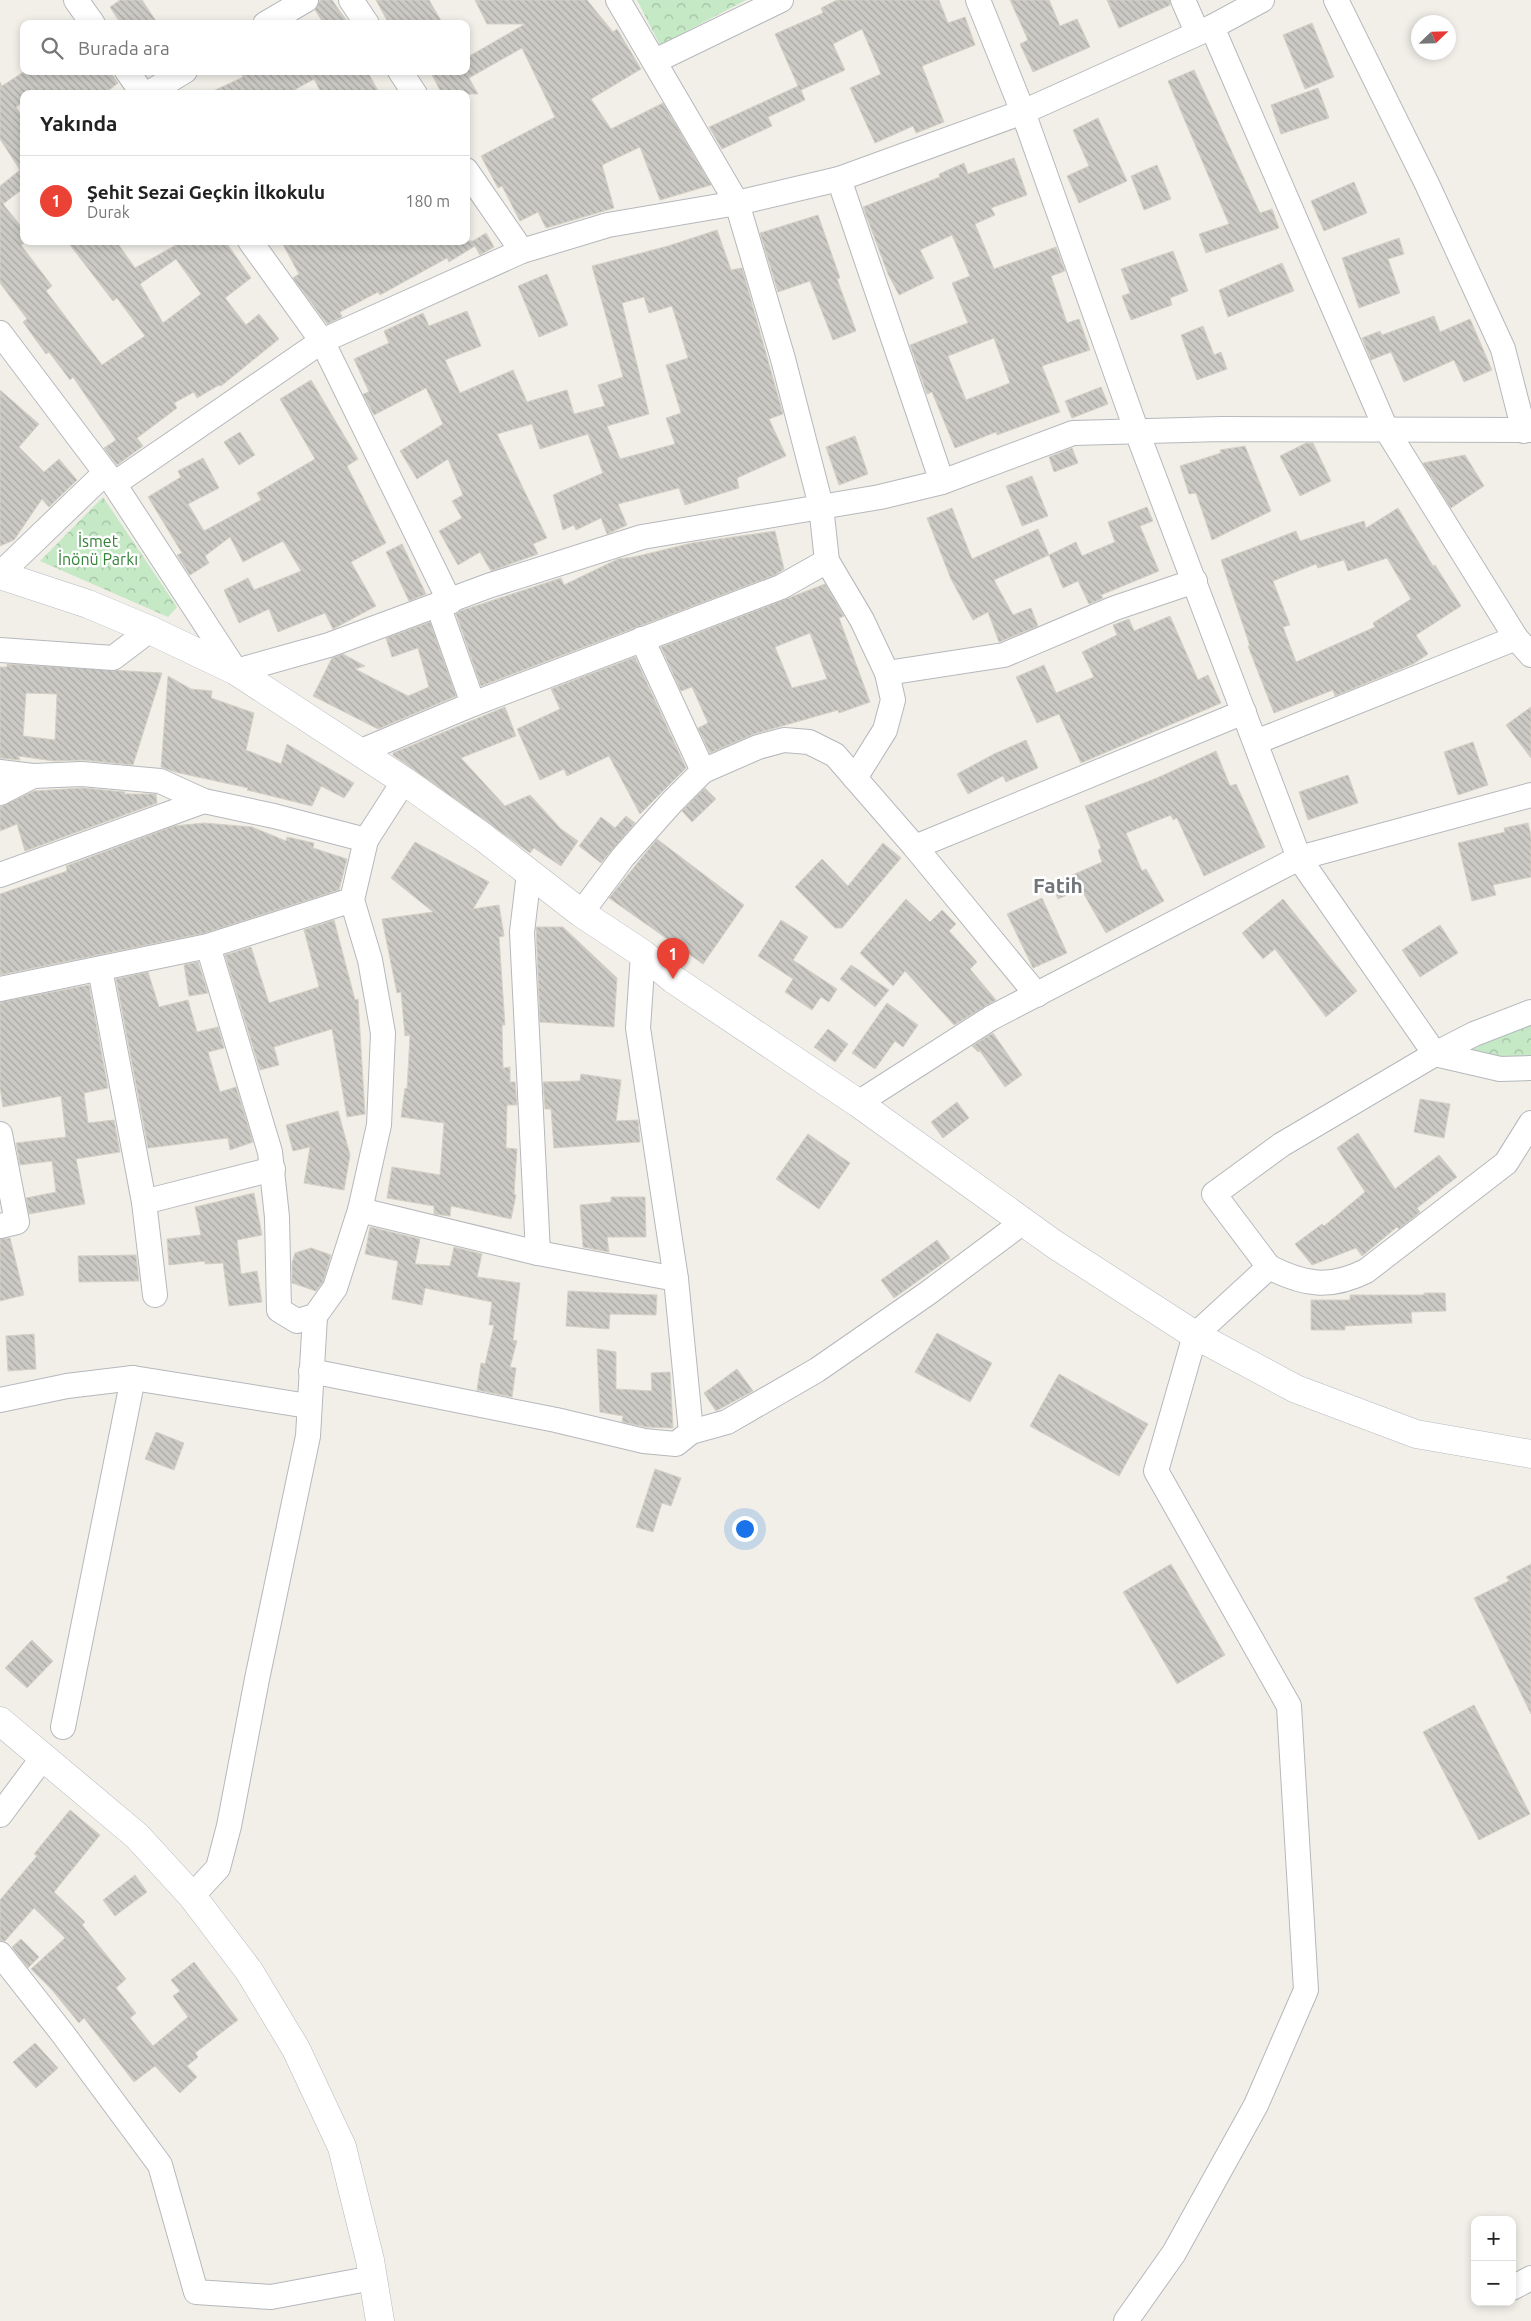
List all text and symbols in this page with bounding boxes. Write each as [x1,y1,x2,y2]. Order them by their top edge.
north arrow [1411,15,1456,60]
search box [20,20,470,75]
icon: search [38,34,66,62]
text: Burada ara [78,37,170,59]
text: Yakında [40,111,117,135]
text: Şehit Sezai Geçkin İlkokulu [87,181,325,203]
text: 1 [51,192,61,210]
text: 180 m [405,192,450,210]
text: Durak [87,203,130,221]
park label: İsmet İnönü Parkı [58,532,138,568]
district label: Fatih [1033,873,1083,897]
pin: 1 [657,938,689,979]
your location [732,1516,758,1542]
map controls [1471,2216,1516,2306]
button: + [1471,2216,1516,2261]
button: − [1471,2261,1516,2306]

